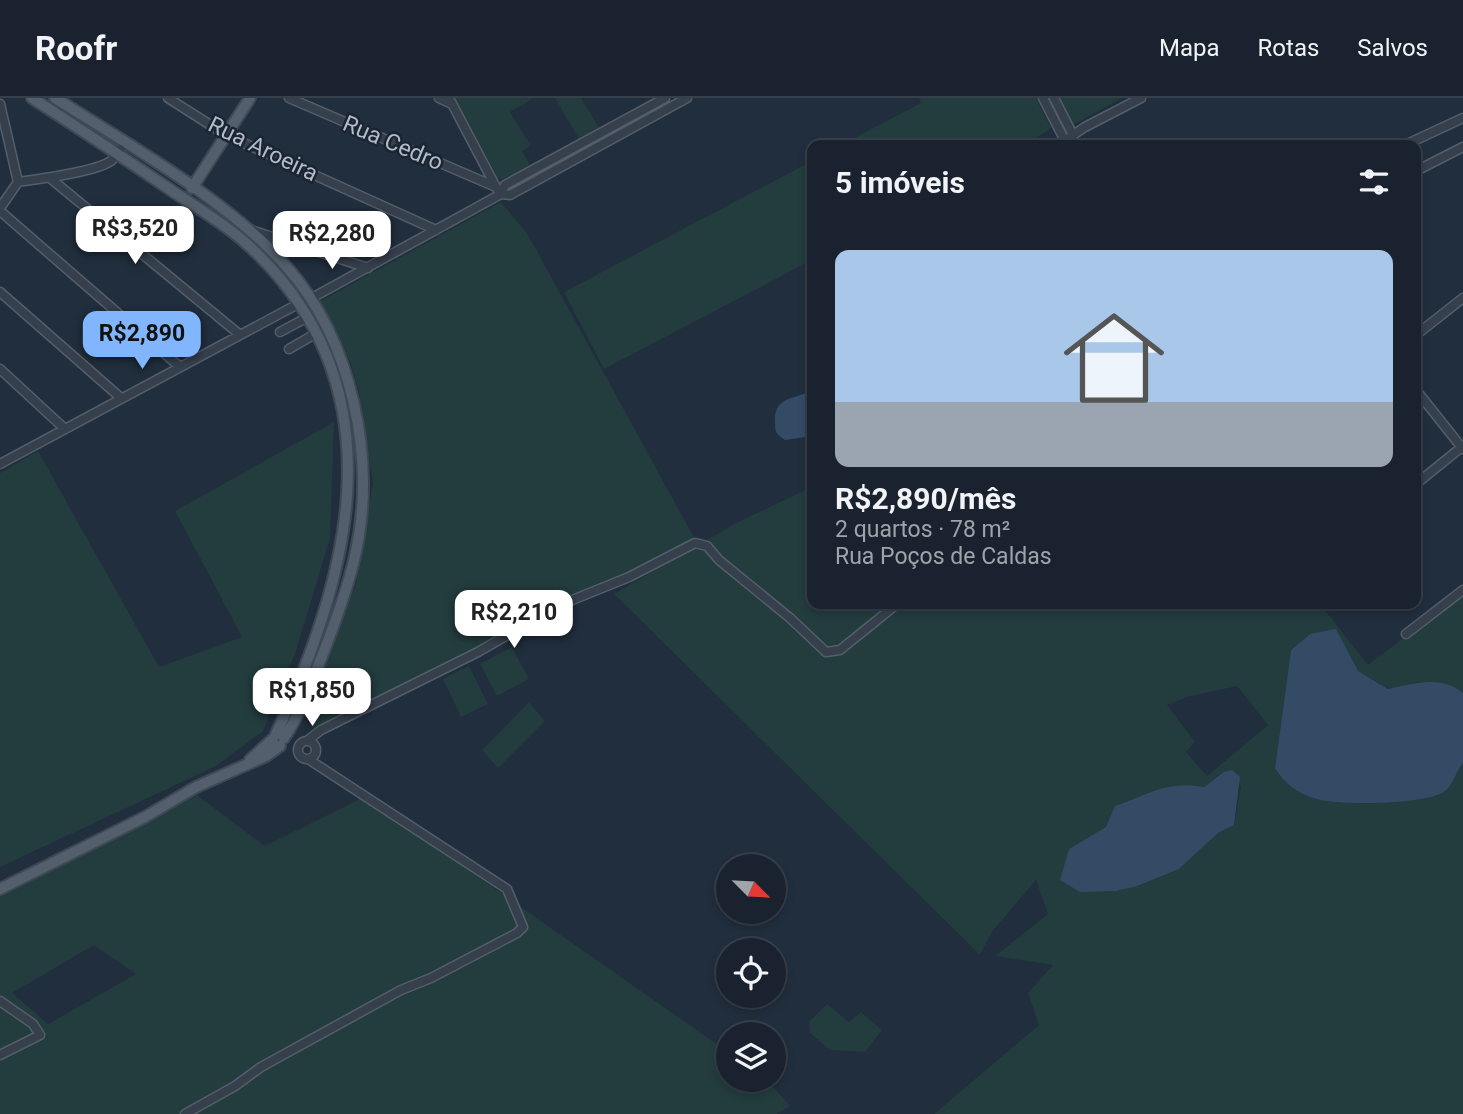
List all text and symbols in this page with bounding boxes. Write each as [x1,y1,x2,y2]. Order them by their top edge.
text: Roofr [35,29,117,68]
text: Mapa [1159,34,1220,62]
text: Rotas [1258,34,1319,62]
text: Salvos [1357,34,1428,62]
street label: Rua Cedro [339,110,447,176]
street label: Rua Aroeira [204,111,322,187]
icon: filters [1355,163,1393,201]
text: 5 imóveis [835,165,965,200]
pin: R$3,520 [70,206,200,266]
pin: R$2,280 [267,212,397,271]
text: R$3,520 [92,215,178,242]
text: R$2,280 [289,220,375,247]
icon: home [1051,295,1177,421]
pin: R$2,890 [77,312,207,371]
text: R$2,890 [99,320,185,347]
text: R$2,890/mês [835,481,1016,516]
text: 2 quartos · 78 m² [835,516,1010,543]
text: Rua Poços de Caldas [835,543,1052,570]
pin: R$2,210 [449,590,579,650]
text: R$2,210 [471,599,557,626]
pin: R$1,850 [247,668,377,728]
text: R$1,850 [269,677,355,704]
north arrow [716,854,786,924]
map controls [716,854,786,1092]
button: locate [716,938,786,1008]
button: layers [716,1022,786,1092]

